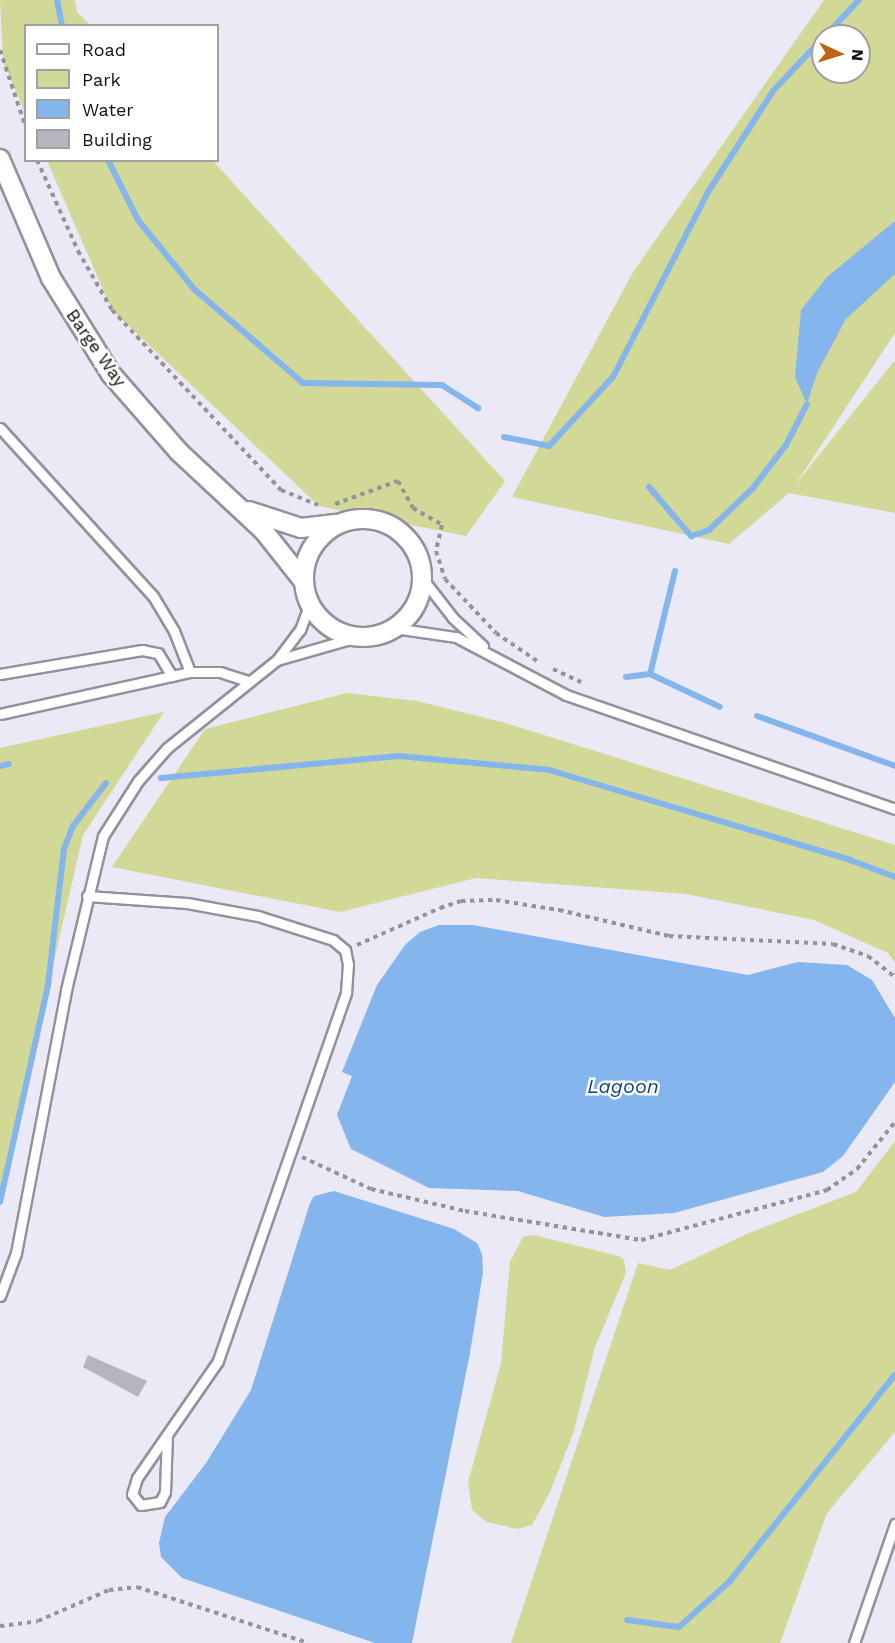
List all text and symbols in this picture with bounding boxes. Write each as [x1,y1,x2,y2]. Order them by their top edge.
legend [24,24,219,162]
north arrow [811,24,871,84]
text: Road [82,39,126,60]
text: N [848,49,867,62]
text: Park [82,69,121,90]
text: Water [82,99,134,120]
text: Building [82,129,152,150]
street label: Barge Way [61,305,131,391]
water label: Lagoon [587,1074,659,1098]

